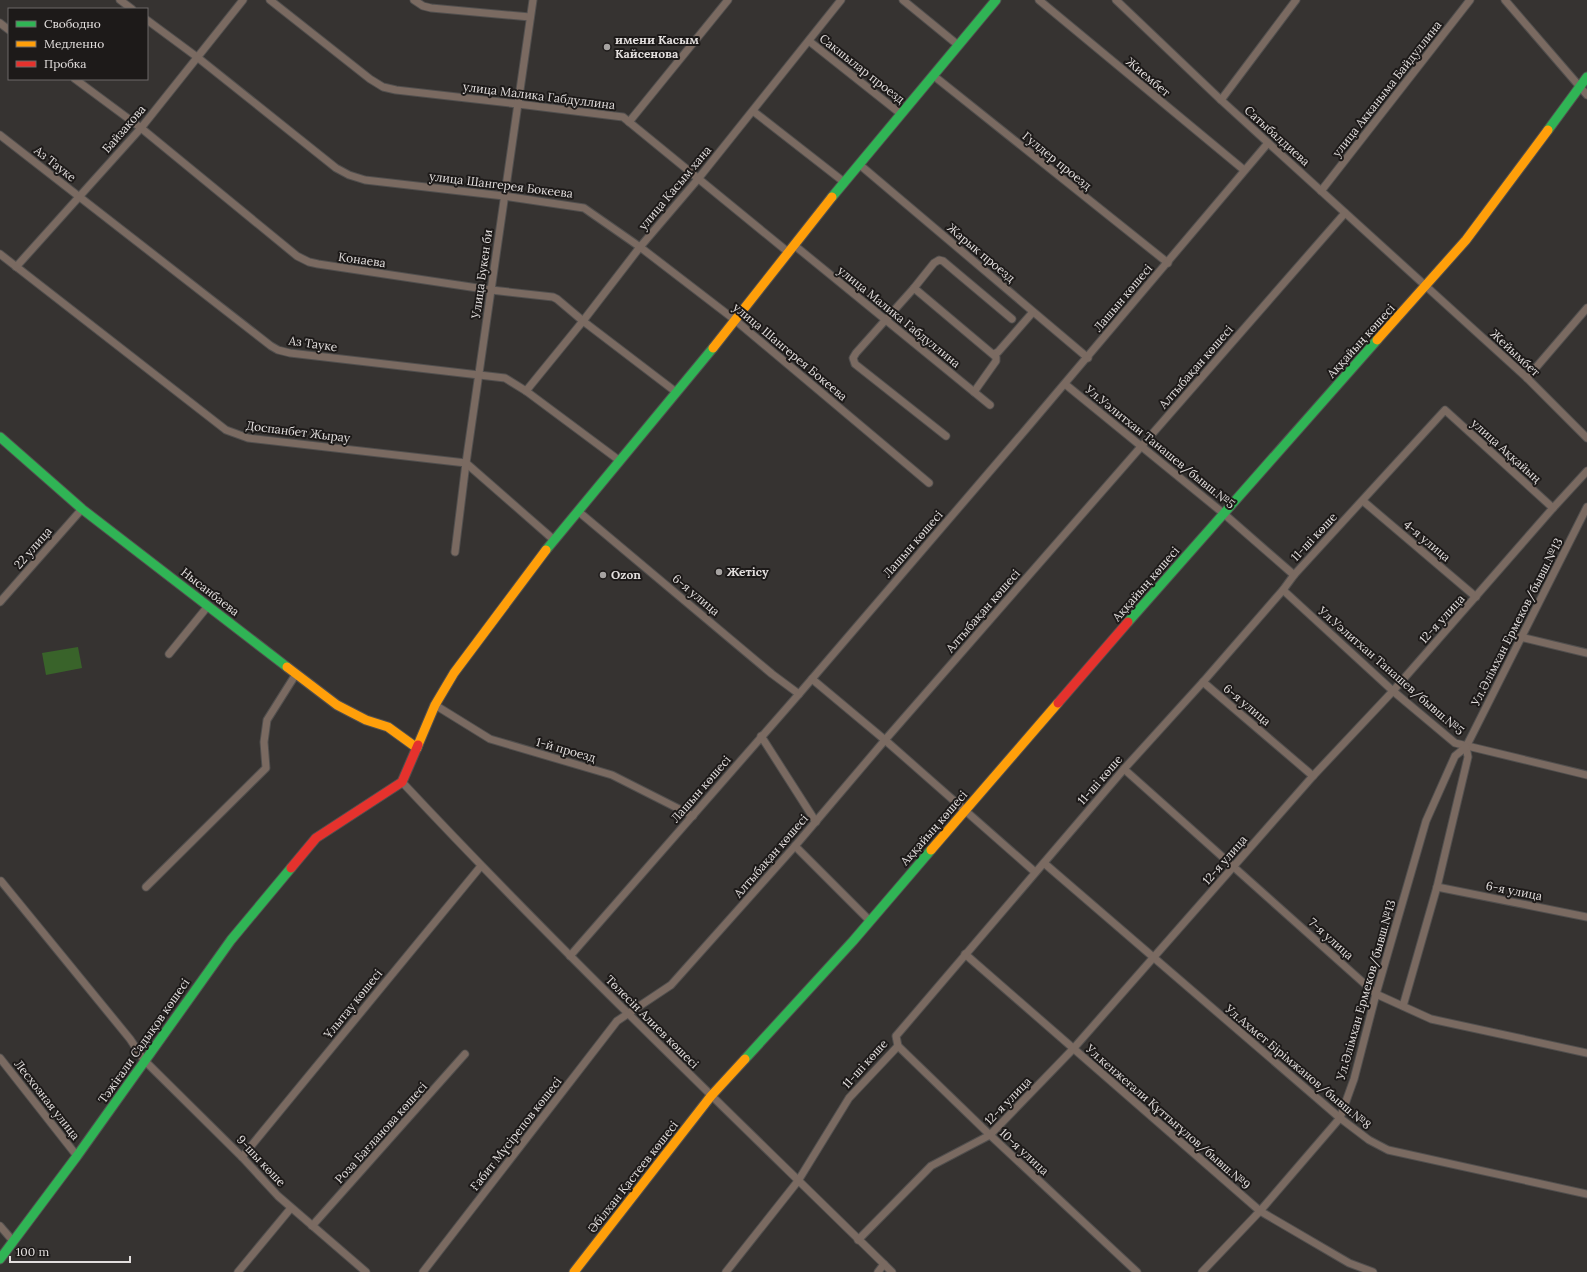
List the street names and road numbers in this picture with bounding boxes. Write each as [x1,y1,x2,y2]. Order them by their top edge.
street label: улица Акканыма Байдуллина [1329,18,1444,160]
street label: Сакшылар проезд [817,31,908,107]
street label: Жиембет [1123,54,1174,100]
street label: улица Малика Габдуллина [462,79,616,112]
street label: Байзакова [99,102,149,156]
street label: Сатыбалдиева [1242,102,1313,169]
street label: Гулдер проезд [1020,128,1095,193]
street label: Аз Тауке [31,142,80,185]
street label: улица Касым хана [635,142,714,233]
street label: улица Шангерея Бокеева [428,168,574,201]
street label: Жарык проезд [944,220,1018,285]
street label: Улица Букен би [468,228,495,321]
street label: Конаева [337,249,387,270]
street label: Лашын көшесі [1090,261,1155,334]
street label: улица Малика Габдуллина [835,263,964,371]
street label: улица Шангерея Бокеева [730,299,851,404]
street label: Аққайың көшесі [1323,301,1398,381]
street label: Алтыбақан көшесі [1155,322,1236,412]
street label: Жейымбет [1488,326,1543,379]
street label: Аз Тауке [287,333,339,354]
street label: Ул.Уәлитхан Танашев/бывш.№5 [1081,381,1238,512]
street label: улица Аққайың [1468,415,1545,486]
street label: Доспанбет Жырау [245,418,352,445]
street label: Лашын көшесі [880,507,946,580]
street label: 11-ші көше [1287,509,1340,564]
street label: 4-я улица [1401,517,1454,565]
street label: 22 улица [10,524,55,572]
street label: Ул.Әлімхан Ермеков/бывш.№13 [1467,535,1567,710]
street label: Аққайың көшесі [1108,543,1182,625]
street label: Нысанбаева [178,564,242,619]
street label: Алтыбақан көшесі [942,566,1023,656]
street label: 6-я улица [670,571,723,619]
street label: 12-я улица [1416,591,1468,646]
street label: Ул.Уәлитхан Танашев/бывш.№5 [1314,603,1467,739]
street label: 6-я улица [1221,681,1274,729]
street label: 1-й проезд [535,734,598,765]
street label: 11-ші көше [1074,751,1126,808]
street label: Лашын көшесі [668,752,734,825]
street label: Аққайың көшесі [896,787,970,869]
street label: Алтыбақан көшесі [730,811,811,901]
street label: 12-я улица [1199,832,1250,887]
street label: 6-я улица [1485,878,1544,903]
street label: Ул.Әлімхан Ермеков/бывш.№13 [1332,898,1399,1083]
street label: 7-я улица [1306,915,1357,963]
street label: Ұлытау көшесi [320,966,385,1042]
street label: Төлесін Алиев көшесі [603,972,702,1071]
street label: Тәжіғали Садықов көшесі [95,975,192,1106]
street label: Ул.Ахмет Бірімжанов/бывш.№8 [1221,1000,1375,1133]
street label: 11-ші көше [839,1036,891,1091]
street label: Ул.кенжеғали Құттығұлов/бывш.№9 [1082,1040,1254,1193]
street label: Лесхозная улица [11,1057,83,1143]
street label: Ғабит Мүсірепов көшесi [467,1074,565,1193]
street label: 12-я улица [981,1074,1034,1128]
street label: Роза Бағланова көшесi [331,1079,430,1186]
street label: Әбілхан Қастеев көшесi [584,1118,681,1236]
street label: 10-я улица [997,1125,1052,1178]
street label: 9-шы көше [234,1132,289,1190]

